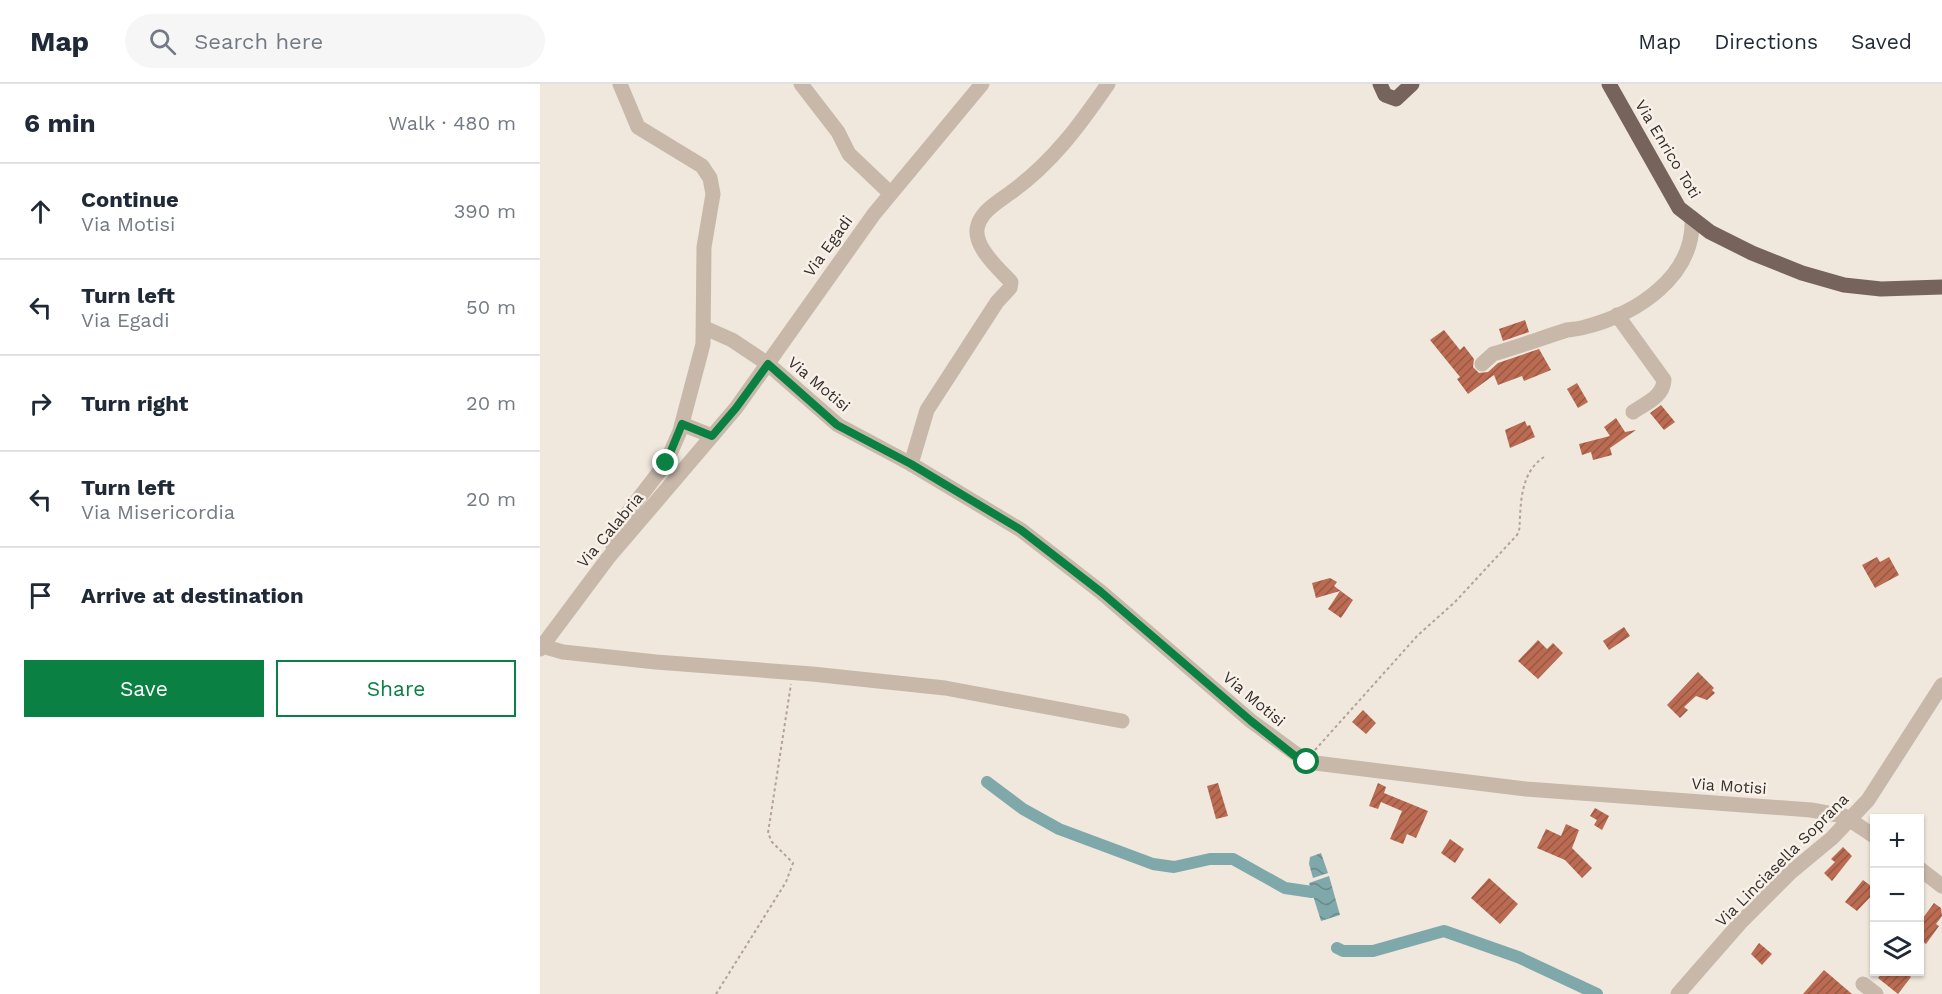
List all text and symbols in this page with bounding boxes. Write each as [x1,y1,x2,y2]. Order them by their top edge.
search box [125,14,545,68]
text: Map [30,25,89,58]
icon: search [146,25,179,58]
text: Search here [194,29,323,54]
text: Map [1638,29,1681,54]
text: Directions [1714,29,1818,54]
text: Saved [1851,29,1912,54]
street label: Via Enrico Toti [1631,96,1705,202]
text: 6 min [24,108,96,138]
text: Walk · 480 m [388,111,516,135]
text: Continue [81,187,179,212]
icon: ahead [24,195,57,228]
text: 390 m [454,199,516,223]
text: Via Motisi [81,212,175,236]
street label: Via Egadi [799,212,857,280]
text: Turn left [81,283,175,308]
icon: left [24,291,57,324]
text: 50 m [466,295,516,319]
text: Via Egadi [81,308,170,332]
street label: Via Motisi [784,352,854,416]
icon: right [24,387,57,420]
text: Turn right [81,391,188,416]
text: 20 m [466,391,516,415]
route end [652,449,678,475]
text: Turn left [81,475,175,500]
icon: left [24,483,57,516]
text: 20 m [466,487,516,511]
street label: Via Calabria [573,488,647,572]
text: Via Misericordia [81,500,235,524]
icon: arrive [24,579,57,612]
text: Arrive at destination [81,583,304,608]
button: Save [24,660,264,717]
button: Share [276,660,516,717]
street label: Via Motisi [1219,667,1289,731]
route start [1293,748,1319,774]
street label: Via Motisi [1691,774,1767,798]
street label: Via Linciasella Soprana [1711,789,1853,931]
map controls [1870,814,1924,976]
button: + [1870,814,1924,868]
button: − [1870,868,1924,922]
button: layers [1870,922,1924,976]

